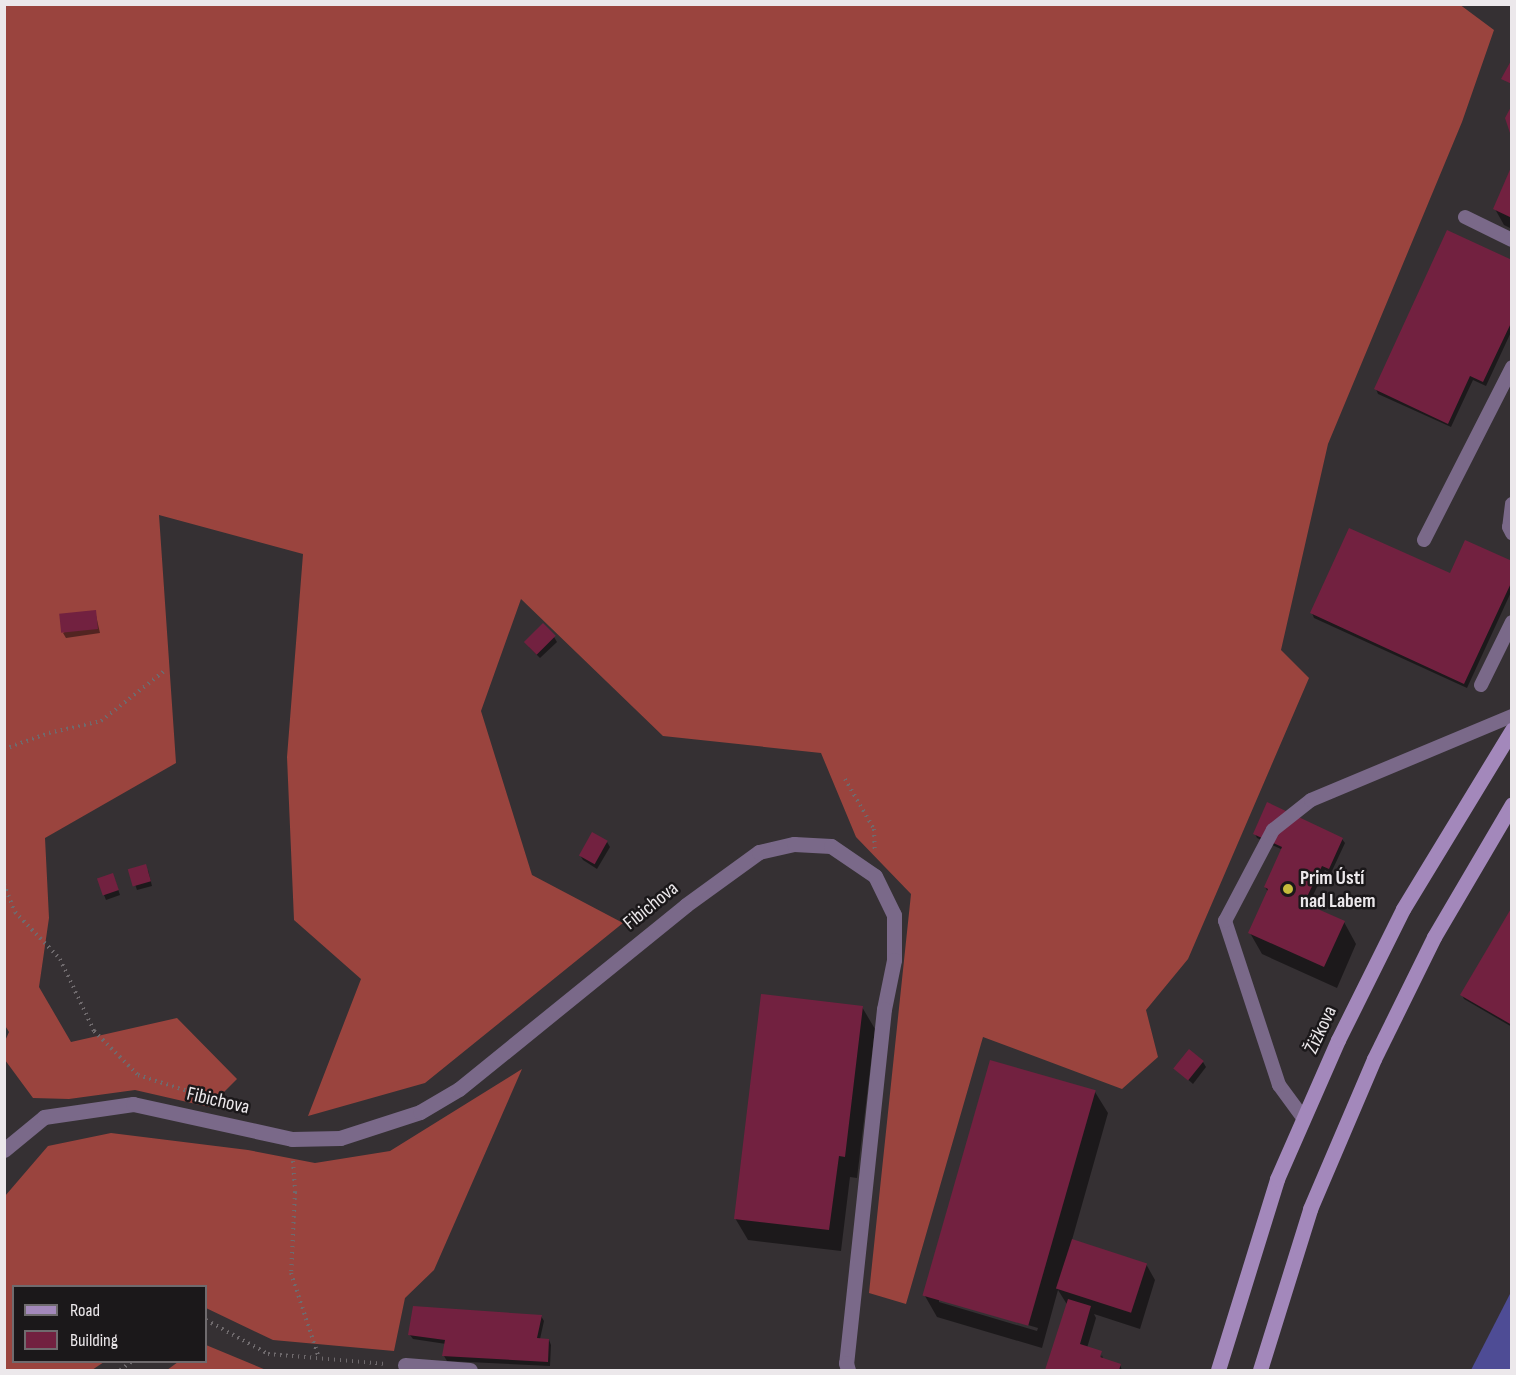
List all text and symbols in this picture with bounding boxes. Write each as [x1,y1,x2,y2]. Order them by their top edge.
place label: Prim Ústí nad Labem [1300,866,1376,913]
street label: Fibichova [619,877,683,935]
marker: Prim Ústí nad Labem [1281,882,1295,896]
street label: Žižkova [1300,1002,1342,1058]
street label: Fibichova [184,1082,252,1120]
legend [12,1285,207,1363]
text: Road [70,1300,100,1321]
text: Building [70,1330,118,1351]

